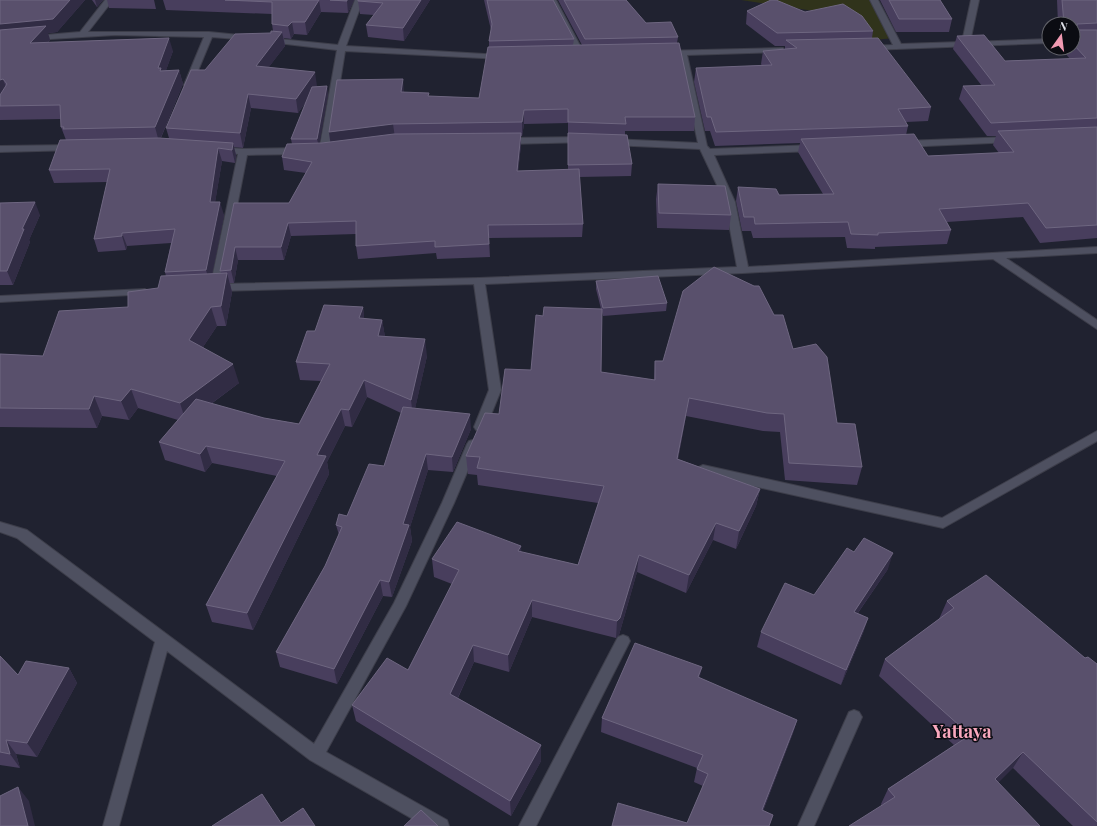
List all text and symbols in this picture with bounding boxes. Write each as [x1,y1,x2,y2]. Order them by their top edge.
north arrow [1041,16,1081,56]
text: N [1058,18,1069,34]
district label: Yattaya [931,719,992,743]

